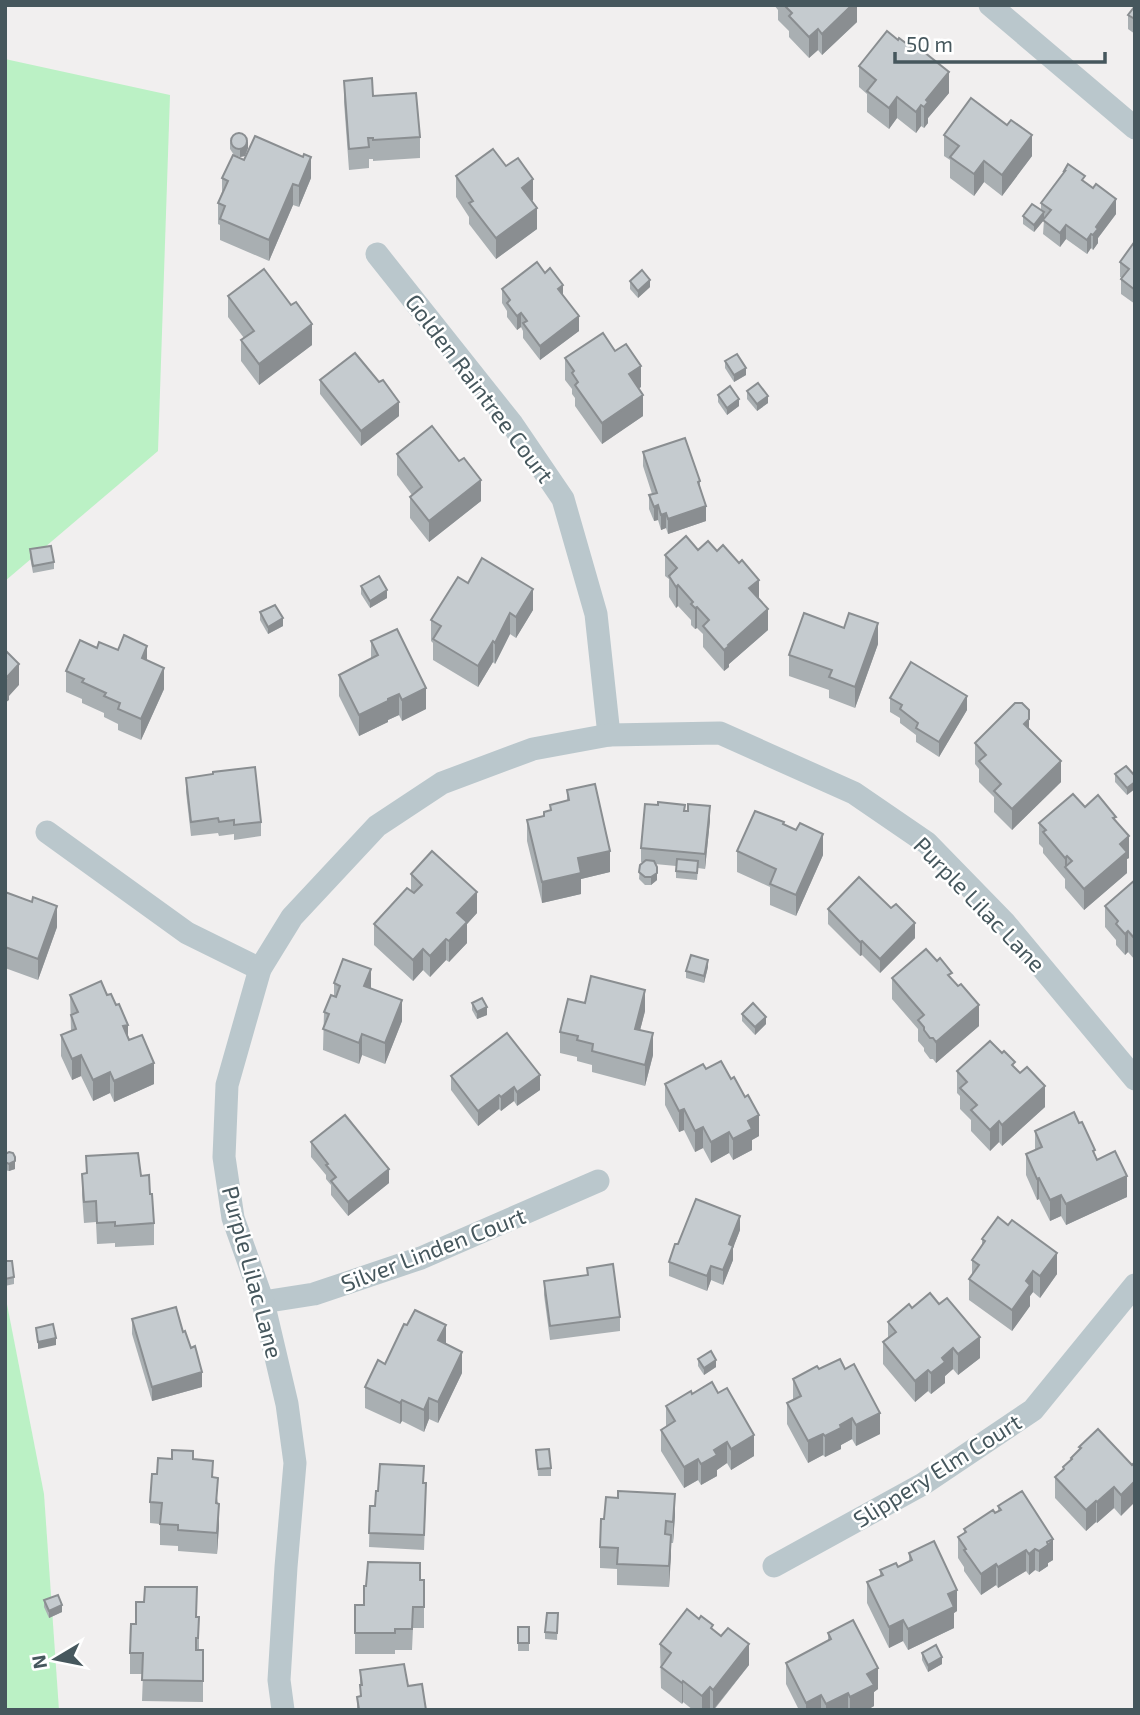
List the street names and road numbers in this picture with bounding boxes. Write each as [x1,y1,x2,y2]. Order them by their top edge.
street label: Golden Raintree Court [400,288,560,488]
street label: Purple Lilac Lane [908,831,1052,977]
street label: Purple Lilac Lane [217,1183,289,1361]
street label: Silver Linden Court [337,1201,529,1297]
street label: Slippery Elm Court [848,1407,1026,1533]

